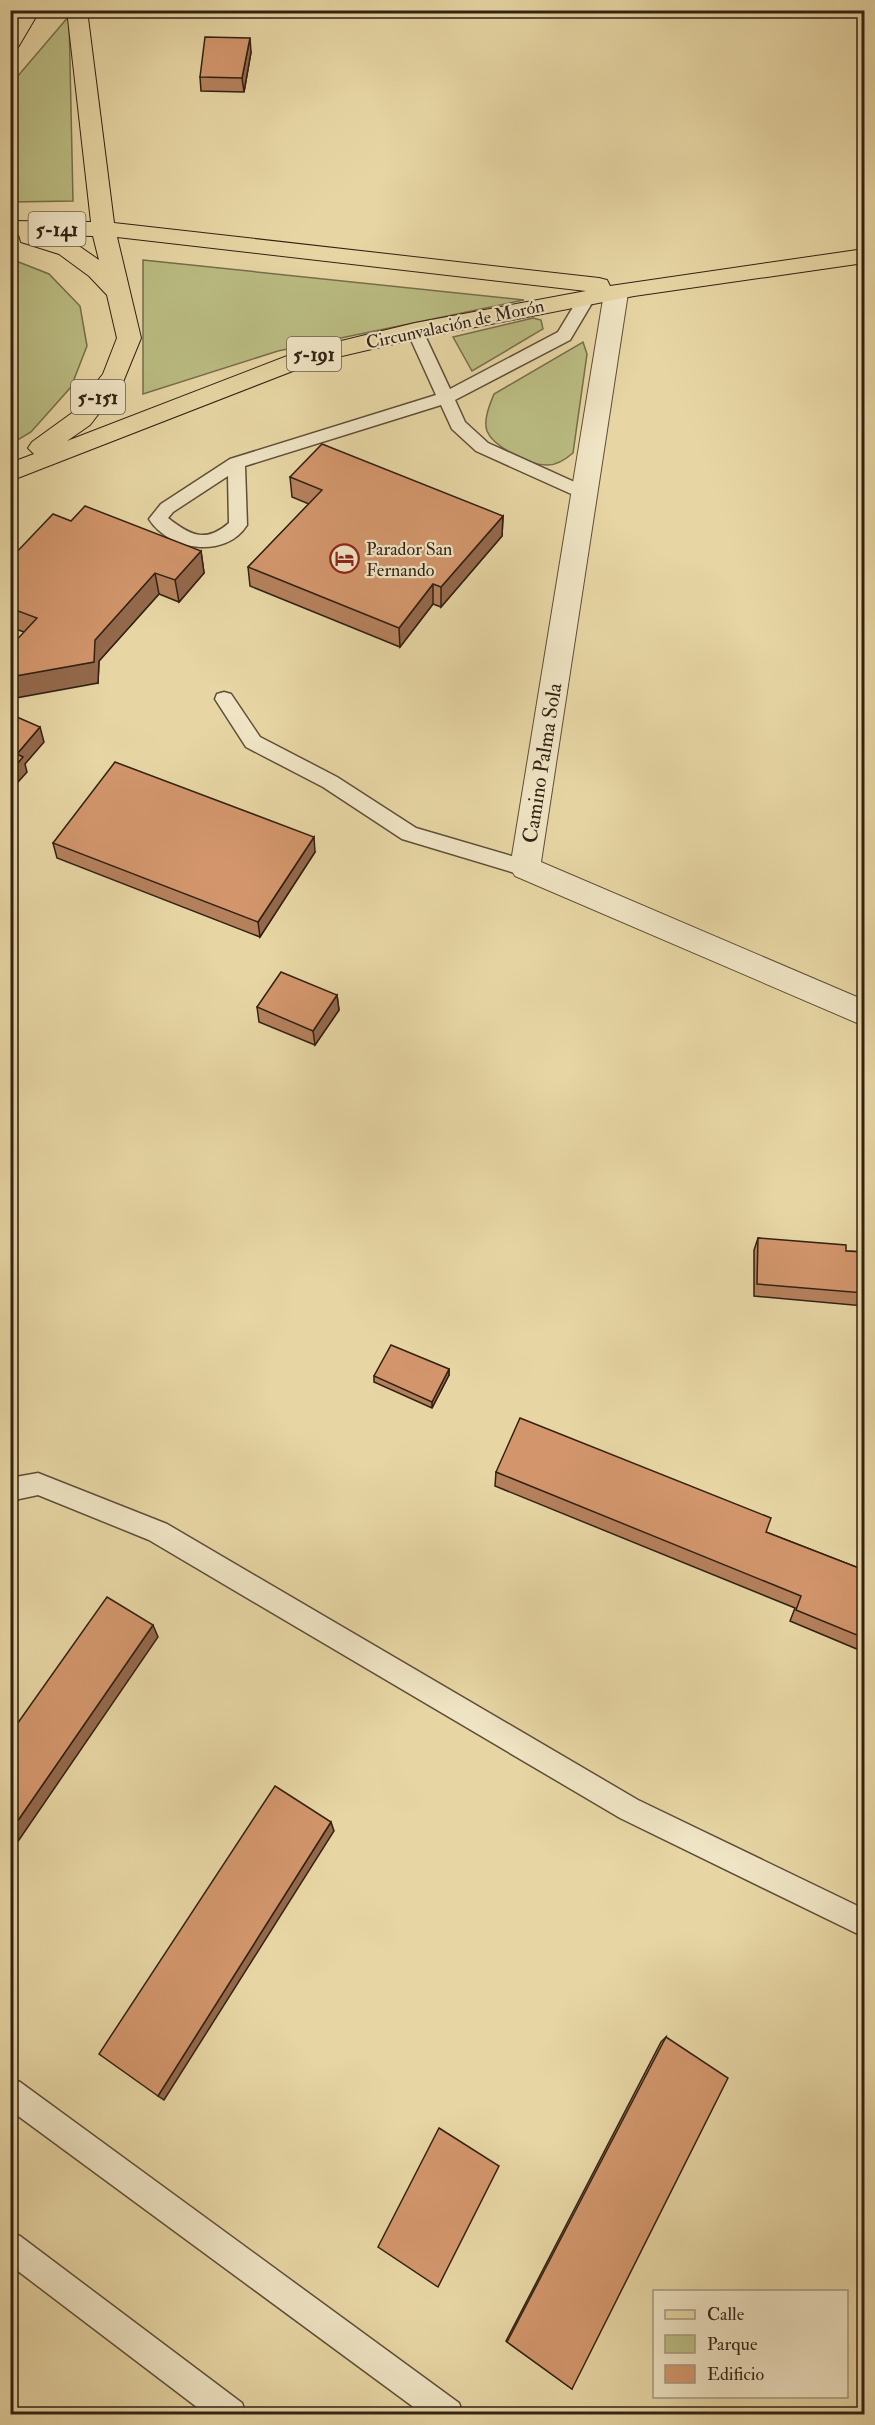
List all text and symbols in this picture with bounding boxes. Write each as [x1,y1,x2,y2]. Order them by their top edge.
road number: 5-141 [28,212,86,246]
street label: Circunvalación de Morón [364,294,546,355]
road number: 5-191 [287,337,341,371]
road number: 5-151 [71,380,125,414]
place label: Parador San Fernando [366,538,452,582]
hotel icon: Parador San Fernando [329,543,361,575]
street label: Camino Palma Sola [516,681,569,845]
legend [653,2290,848,2398]
text: Calle [707,2303,745,2326]
text: Parque [707,2333,758,2356]
text: Edificio [707,2363,764,2386]

